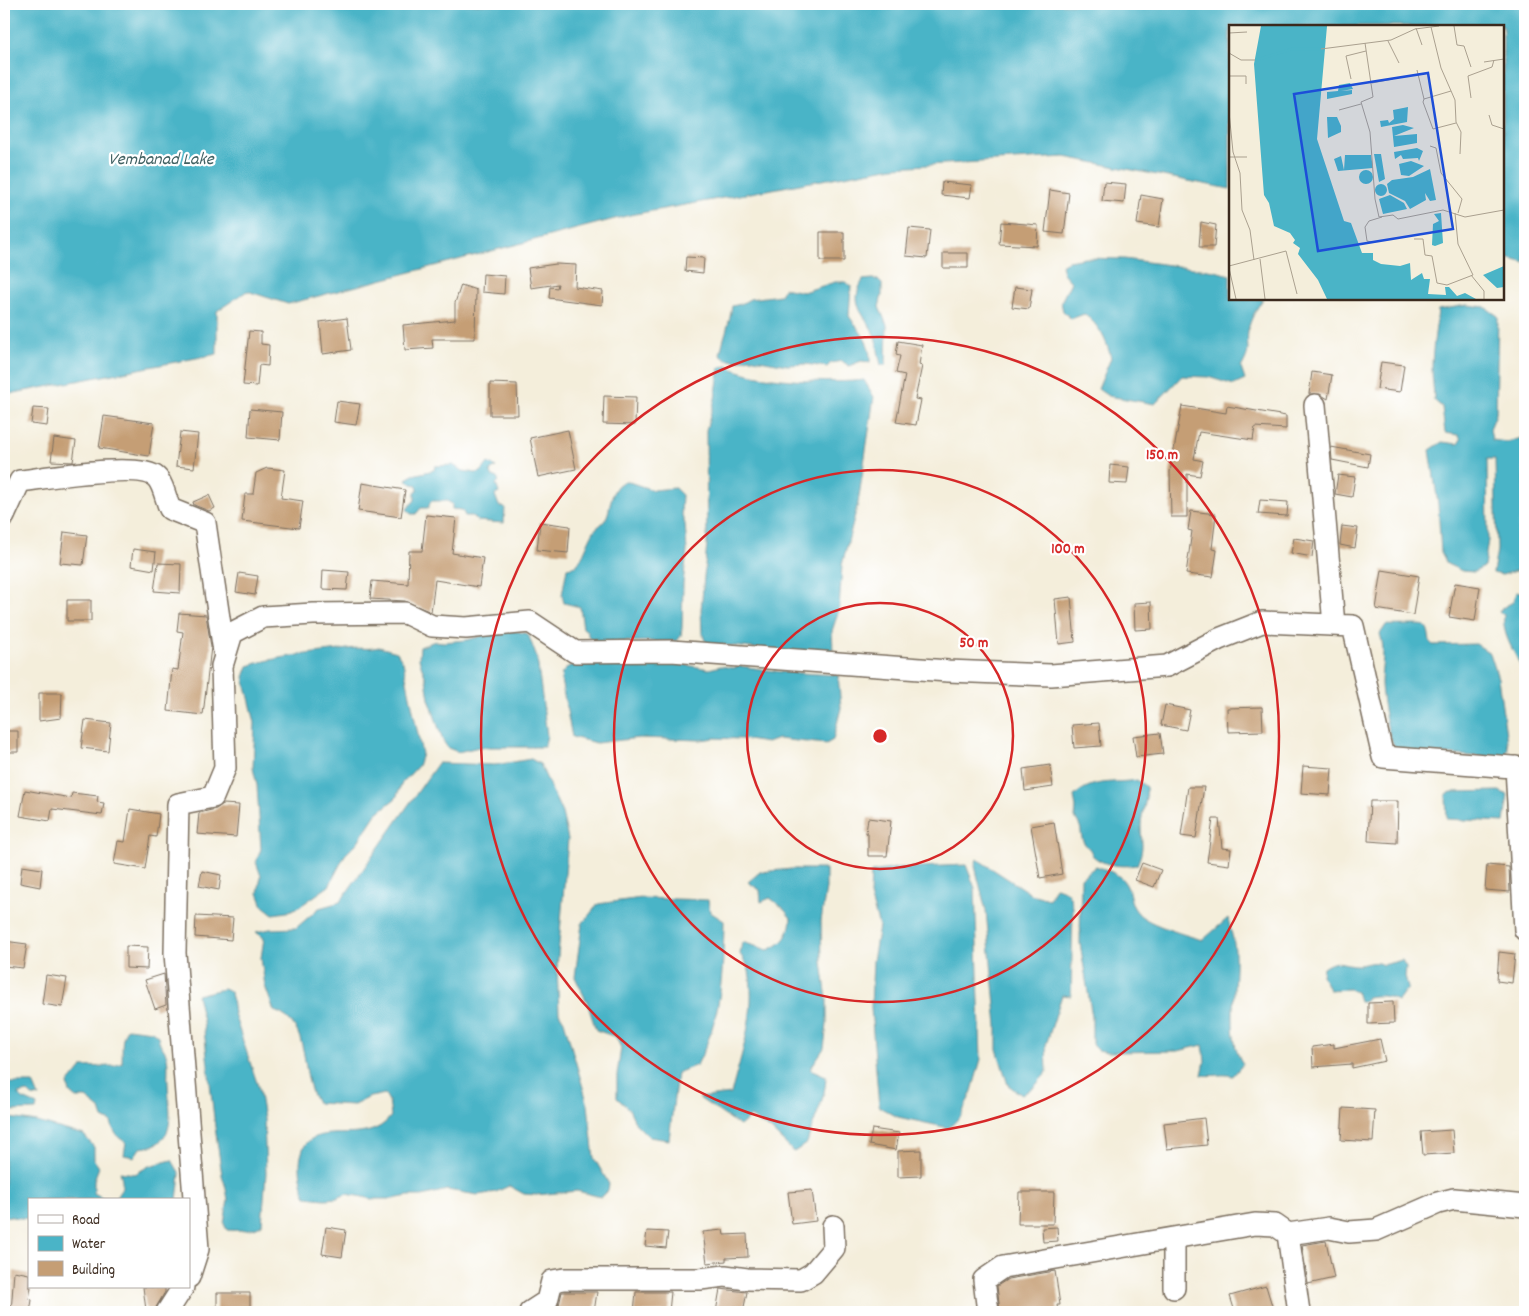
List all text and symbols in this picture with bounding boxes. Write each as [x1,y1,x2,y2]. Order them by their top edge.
inset map [1229,25,1504,300]
water label: Vembanad Lake [108,148,215,173]
text: 150 m [1146,445,1178,467]
text: 100 m [1051,539,1085,561]
text: 50 m [960,633,988,655]
centre of rings [871,727,889,745]
legend [28,1198,190,1288]
text: Road [72,1210,100,1232]
text: Water [72,1234,106,1256]
text: Building [72,1260,115,1282]

